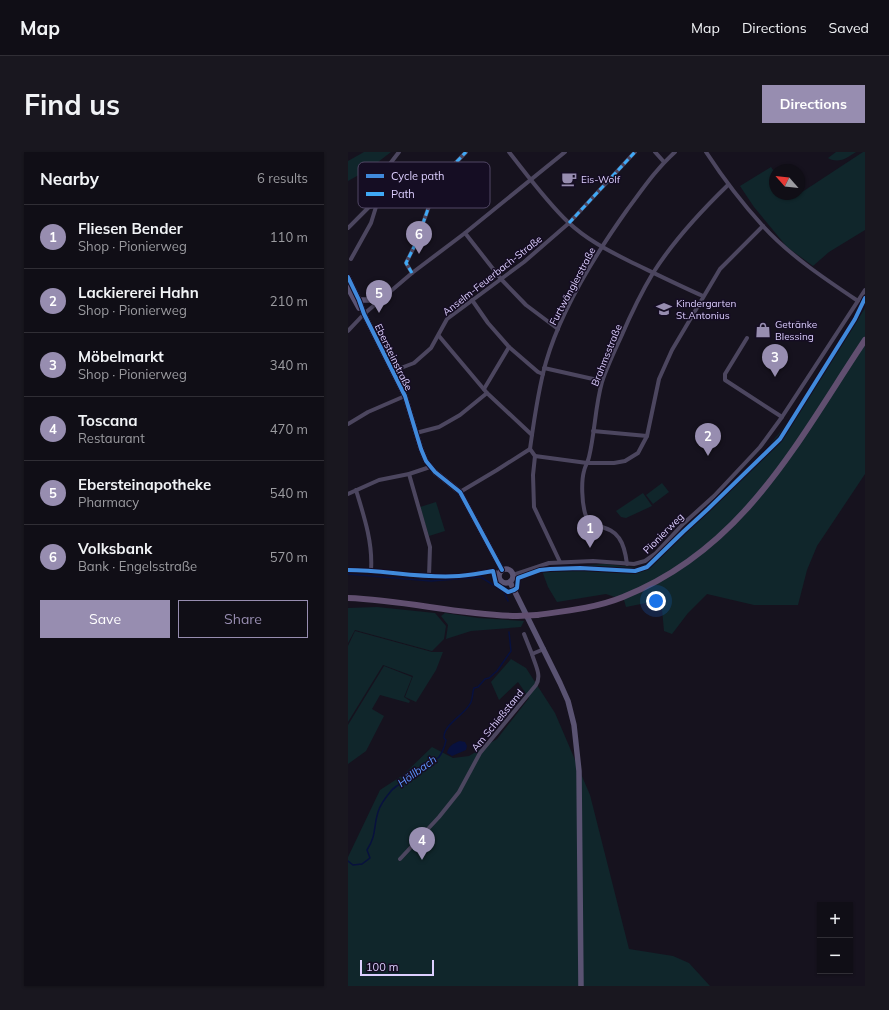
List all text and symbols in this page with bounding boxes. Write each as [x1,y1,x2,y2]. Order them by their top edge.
text: Map [20,16,60,40]
text: Map [691,19,720,37]
text: Directions [742,19,807,37]
text: Saved [829,19,869,37]
button: Directions [762,85,865,123]
text: Find us [24,87,120,122]
legend [358,162,490,208]
north arrow [769,164,805,200]
text: Nearby [40,168,99,189]
text: Cycle path [391,169,444,183]
text: 6 results [257,170,308,186]
cafe icon: Eis-Wolf [560,170,578,188]
place label: Eis-Wolf [581,173,621,186]
text: Path [391,187,415,201]
text: Fliesen Bender [78,219,183,238]
pin: 6 [406,221,432,254]
text: 1 [49,229,57,245]
text: 110 m [270,229,308,245]
street label: Anselm-Feuerbach-Straße [440,232,545,318]
text: Shop · Pionierweg [78,238,187,254]
street label: Furtwänglerstraße [546,245,598,327]
pin: 5 [366,280,392,313]
text: Lackiererei Hahn [78,283,199,302]
text: 2 [49,293,57,309]
text: 210 m [270,293,308,309]
place label: Kindergarten St.Antonius [676,297,736,322]
school or university icon: Kindergarten St.Antonius [655,300,673,318]
text: Shop · Pionierweg [78,302,187,318]
place label: Getränke Blessing [775,318,817,343]
shop icon: Getränke Blessing [754,321,772,339]
street label: Ebersteinstraße [372,322,415,393]
street label: Brahmsstraße [588,322,625,388]
pin: 3 [762,344,788,377]
text: Möbelmarkt [78,347,164,366]
text: 3 [49,357,57,373]
text: 340 m [270,357,308,373]
text: Shop · Pionierweg [78,366,187,382]
text: Toscana [78,411,138,430]
text: 4 [49,421,57,437]
text: 470 m [270,421,308,437]
pin: 2 [695,423,721,456]
text: Restaurant [78,430,145,446]
text: Ebersteinapotheke [78,475,211,494]
text: 5 [49,485,57,501]
text: 540 m [270,485,308,501]
text: Pharmacy [78,494,139,510]
street label: Pionierweg [640,510,686,556]
pin: 1 [577,515,603,548]
text: Volksbank [78,539,152,558]
text: 6 [49,549,57,565]
text: 570 m [270,549,308,565]
text: Bank · Engelsstraße [78,558,197,574]
your location [646,591,666,611]
button: Save [40,600,170,638]
button: Share [178,600,308,638]
street label: Am Schießstand [468,687,526,754]
water label: Höllbach [395,752,439,790]
pin: 4 [409,827,435,860]
map controls [817,902,853,974]
button: + [817,902,853,938]
button: − [817,938,853,974]
scale bar [360,958,434,977]
text: 100 m [366,960,398,974]

